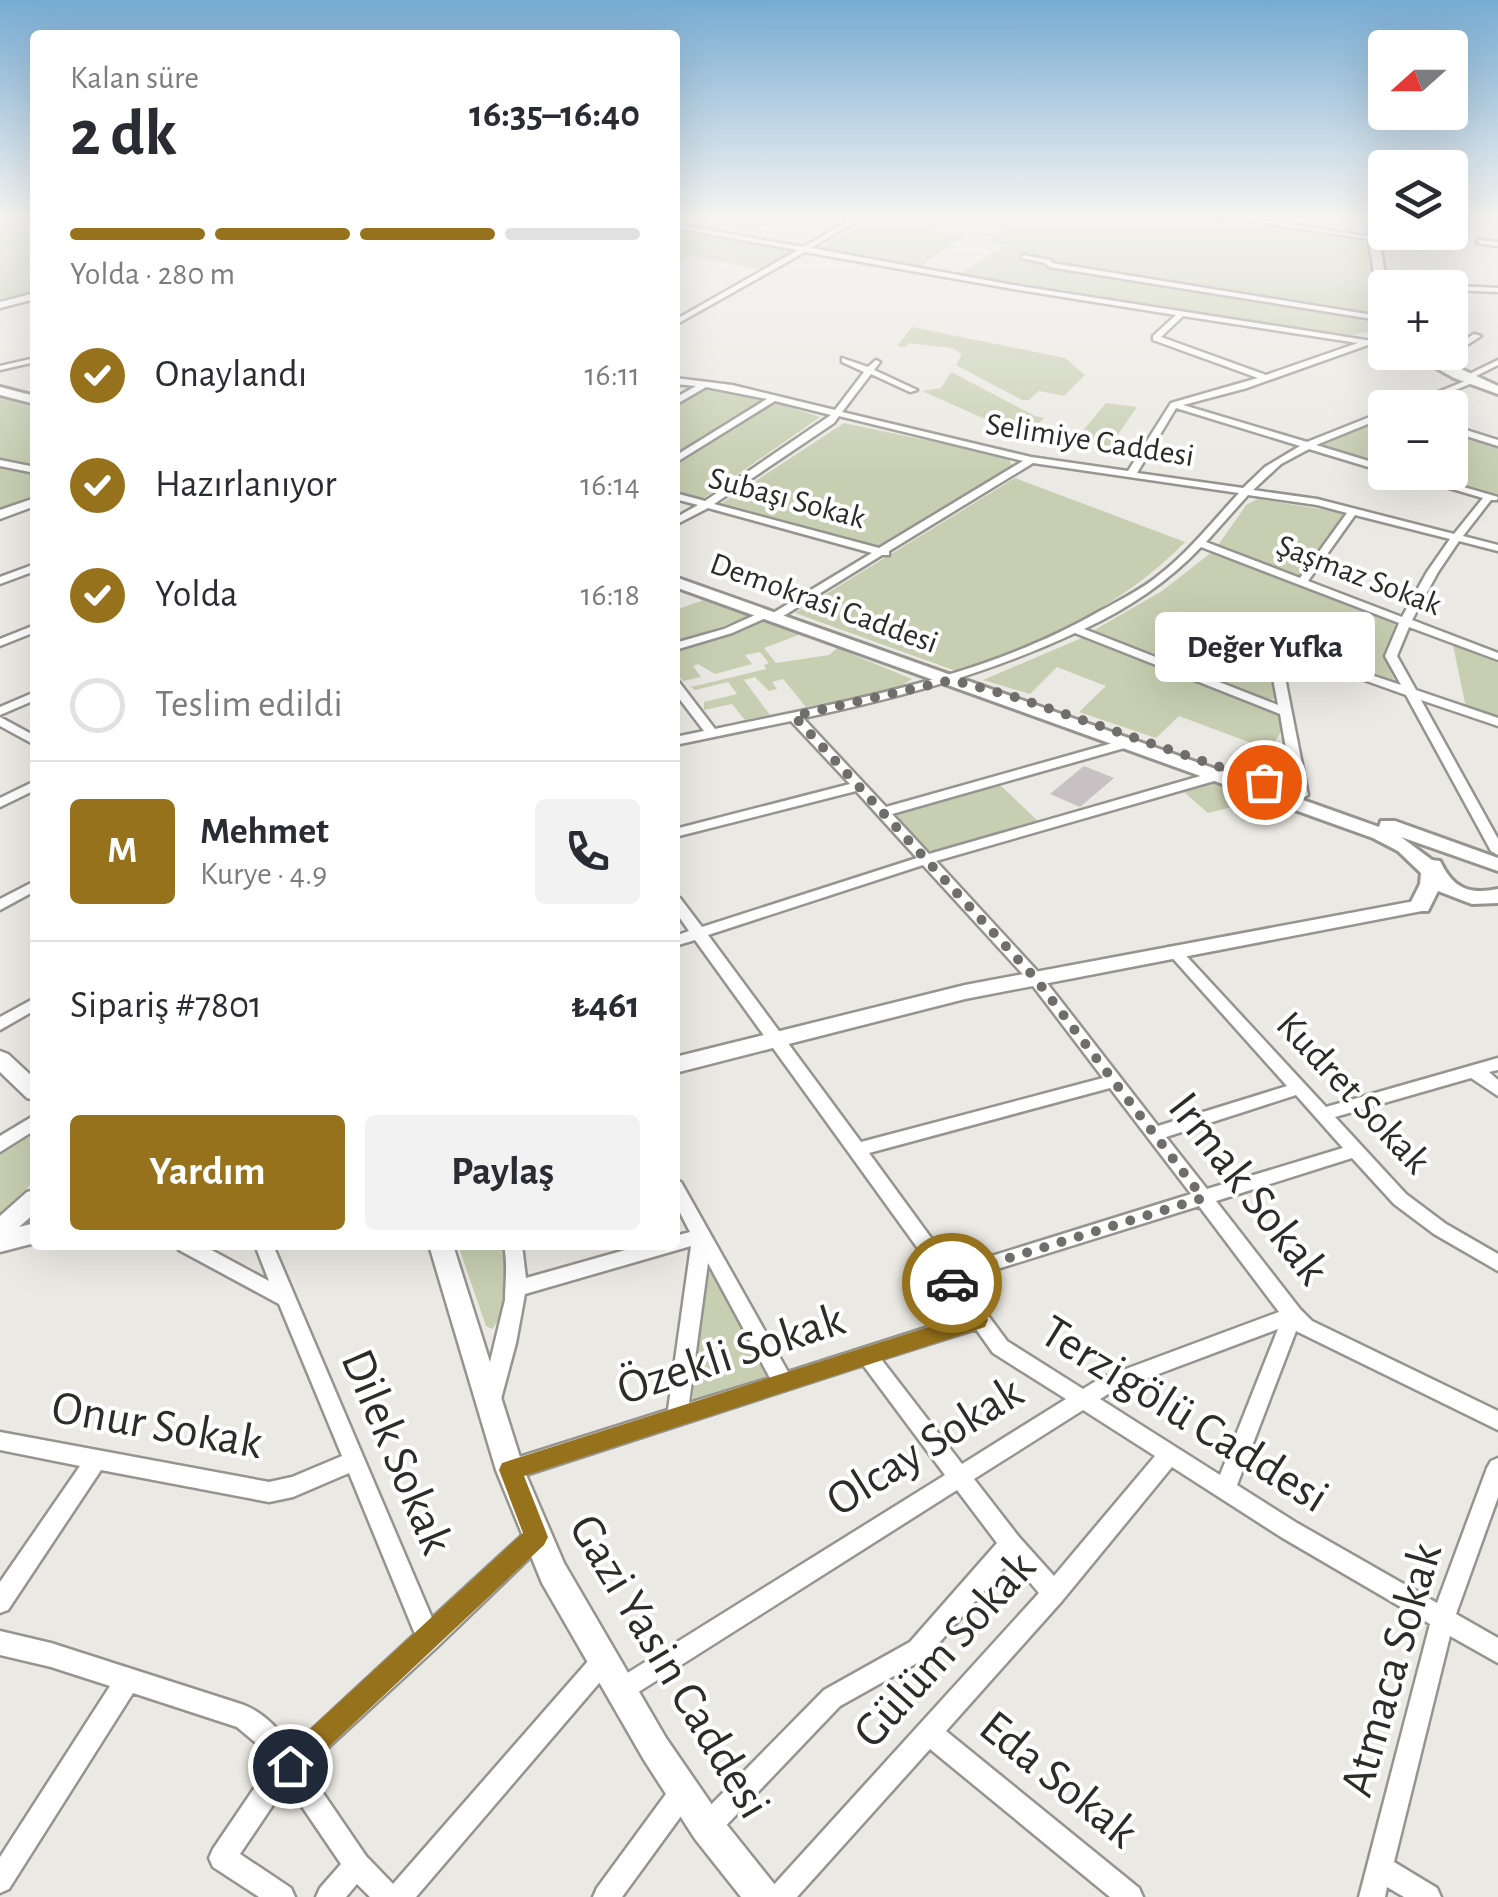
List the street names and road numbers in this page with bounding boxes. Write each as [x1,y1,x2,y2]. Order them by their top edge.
street label: Selimiye Caddesi [984,408,1196,472]
street label: Subaşı Sokak [705,462,869,534]
street label: Şaşmaz Sokak [1272,529,1446,621]
street label: Demokrasi Caddesi [706,547,942,659]
street label: Kudret Sokak [1269,1004,1437,1182]
street label: Irmak Sokak [1159,1084,1337,1294]
street label: Özekli Sokak [610,1292,850,1414]
street label: Terzigölü Caddesi [1032,1307,1336,1523]
street label: Dilek Sokak [332,1343,460,1561]
street label: Olcay Sokak [819,1368,1031,1526]
street label: Onur Sokak [48,1384,266,1468]
street label: Gazi Yasin Caddesi [560,1507,778,1827]
street label: Atmaca Sokak [1333,1538,1451,1802]
street label: Gülüm Sokak [845,1543,1045,1757]
street label: Eda Sokak [970,1702,1146,1858]

